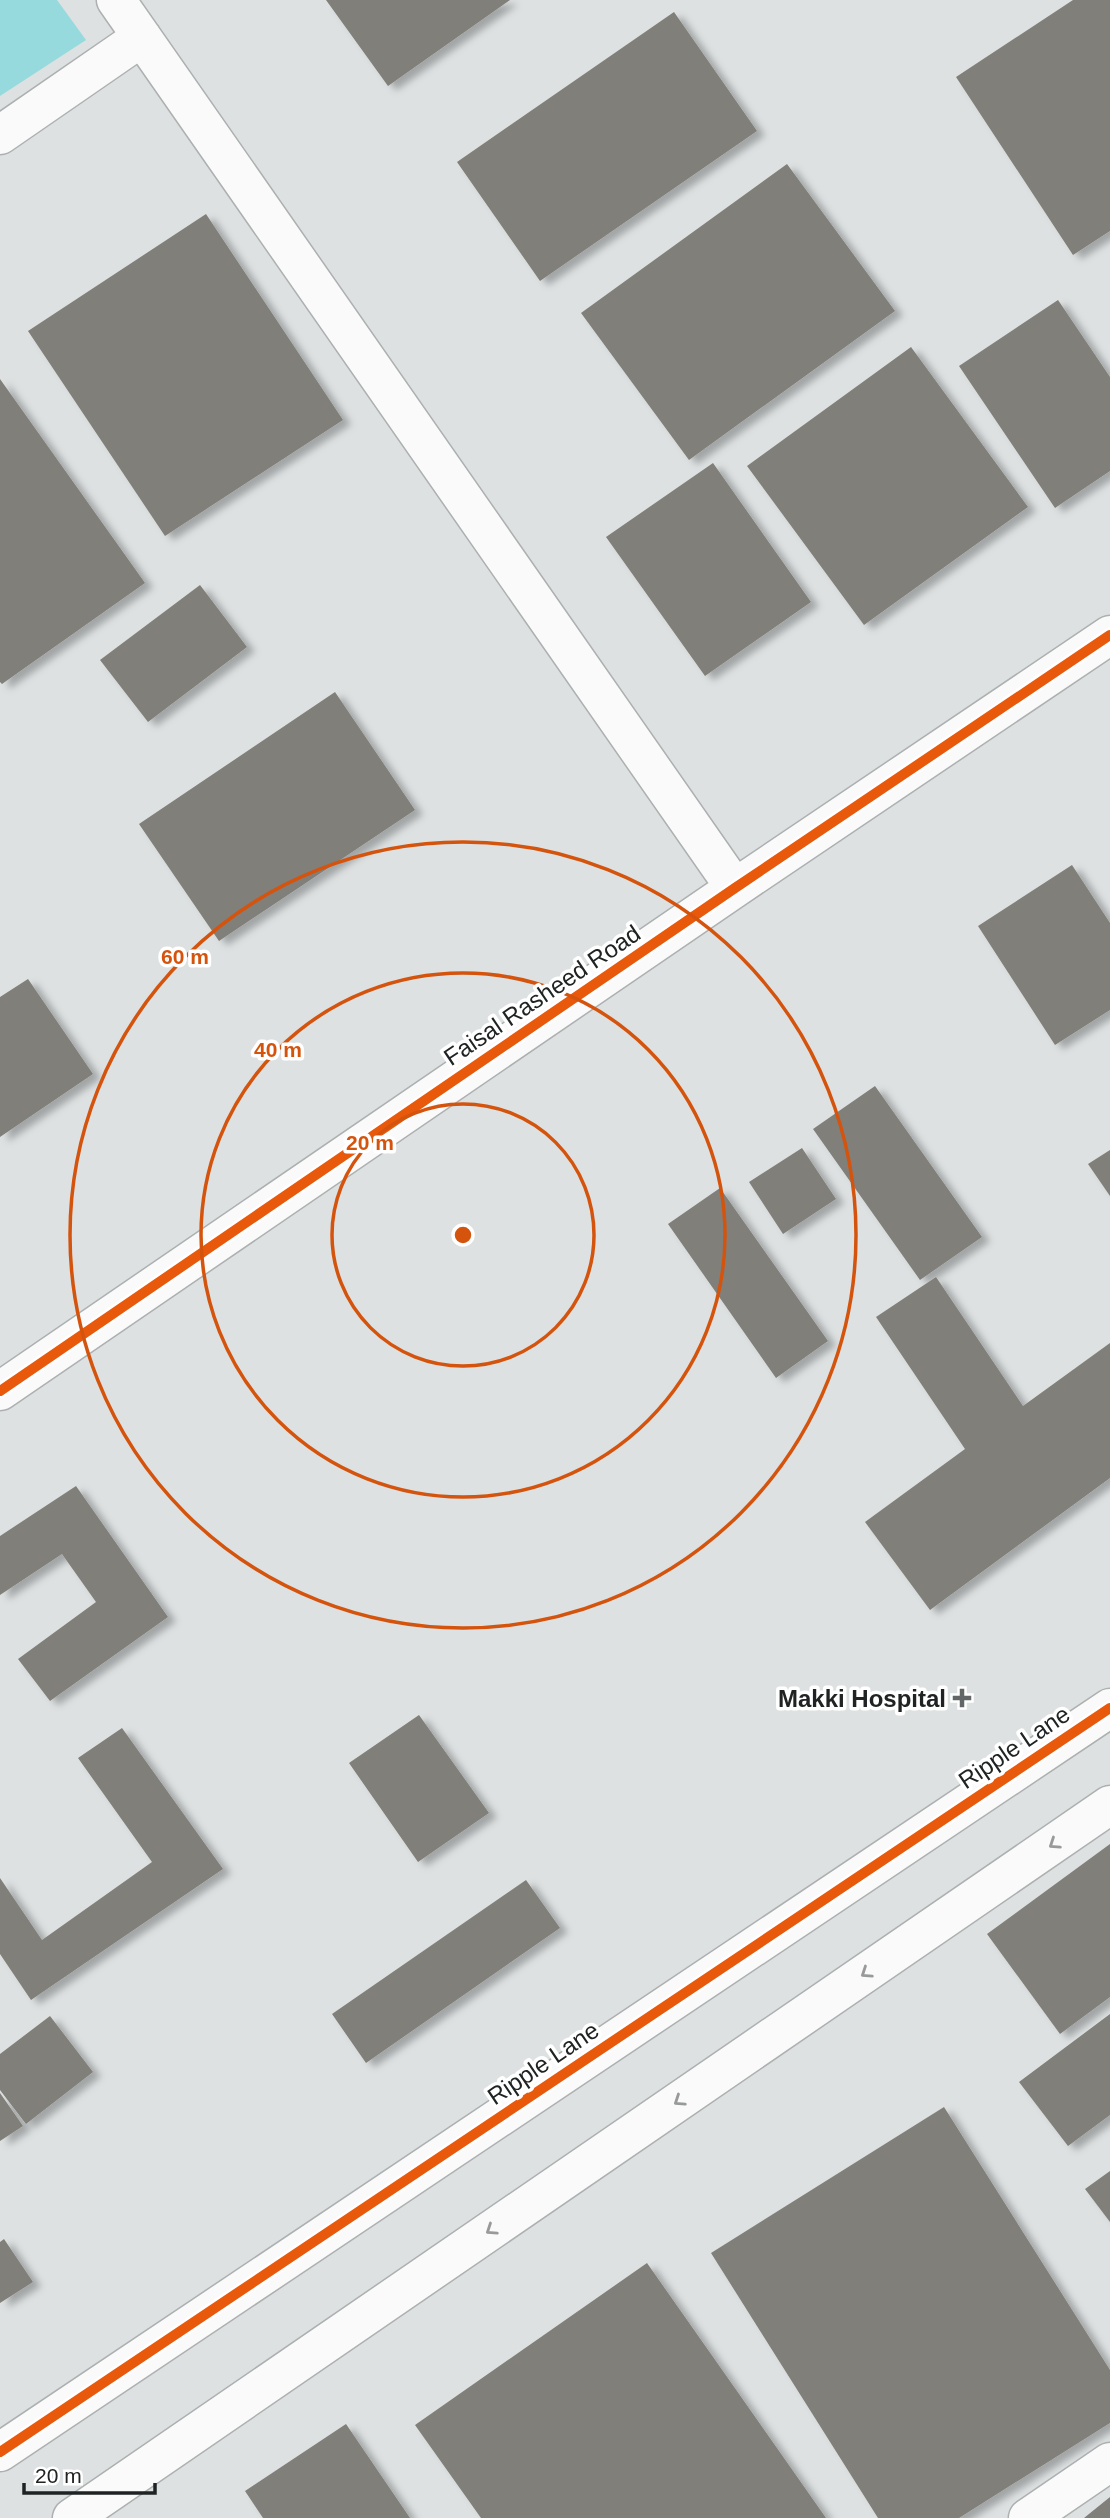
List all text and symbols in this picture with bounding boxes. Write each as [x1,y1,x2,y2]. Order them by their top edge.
street label: Faisal Rasheed Road [439,919,645,1071]
text: 60 m [161,945,209,968]
text: 40 m [254,1038,302,1061]
text: 20 m [346,1131,394,1154]
centre of rings [451,1223,475,1247]
place label: Makki Hospital [778,1685,946,1712]
marker: Makki Hospital [952,1688,972,1708]
street label: Ripple Lane [953,1700,1075,1794]
one-way arrow [1049,1836,1062,1848]
one-way arrow [861,1965,874,1977]
street label: Ripple Lane [482,2016,604,2110]
one-way arrow [674,2093,687,2105]
one-way arrow [486,2222,499,2234]
scale bar [24,2452,156,2496]
text: 20 m [35,2464,82,2487]

